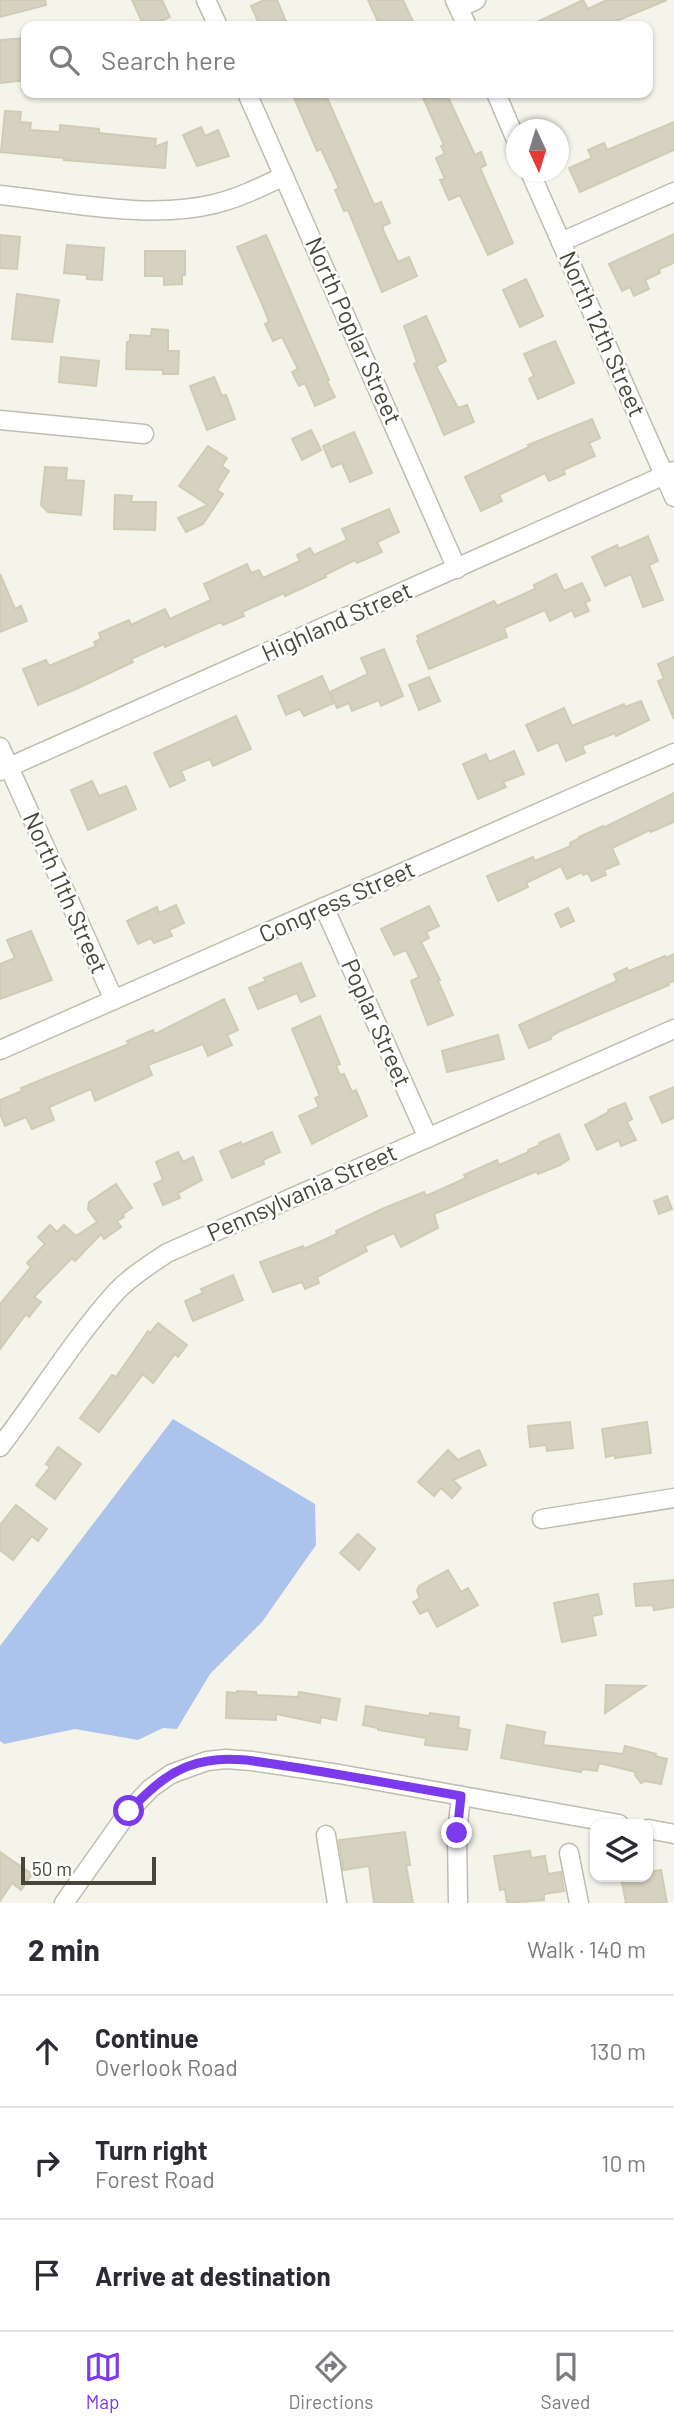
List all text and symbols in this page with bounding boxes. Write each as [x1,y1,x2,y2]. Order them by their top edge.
search box [21,21,653,98]
icon: search [45,41,83,79]
text: Search here [101,44,236,75]
north arrow [506,119,569,182]
street label: North Poplar Street [300,232,409,428]
street label: North 12th Street [554,246,653,421]
street label: Highland Street [257,575,416,667]
street label: North 11th Street [18,807,115,978]
street label: Congress Street [254,853,419,948]
street label: Poplar Street [336,954,418,1091]
street label: Pennsylvania Street [202,1137,401,1247]
route start [113,1795,144,1826]
route end [441,1817,472,1848]
map controls [590,1819,653,1882]
button: layers [590,1819,653,1882]
scale bar [21,1854,156,1886]
text: 50 m [32,1857,72,1880]
text: 2 min [28,1931,100,1967]
text: Walk · 140 m [527,1935,646,1963]
text: Continue [95,2022,199,2053]
icon: ahead [28,2032,66,2070]
text: 130 m [589,2037,646,2065]
text: Overlook Road [95,2053,238,2081]
text: Turn right [95,2134,208,2165]
icon: right [28,2144,66,2182]
text: 10 m [601,2149,646,2177]
text: Forest Road [95,2165,215,2193]
icon: arrive [28,2256,66,2294]
text: Arrive at destination [95,2260,331,2291]
tab: Map [84,2348,122,2413]
tab: Directions [289,2348,374,2413]
tab: Saved [541,2348,590,2413]

